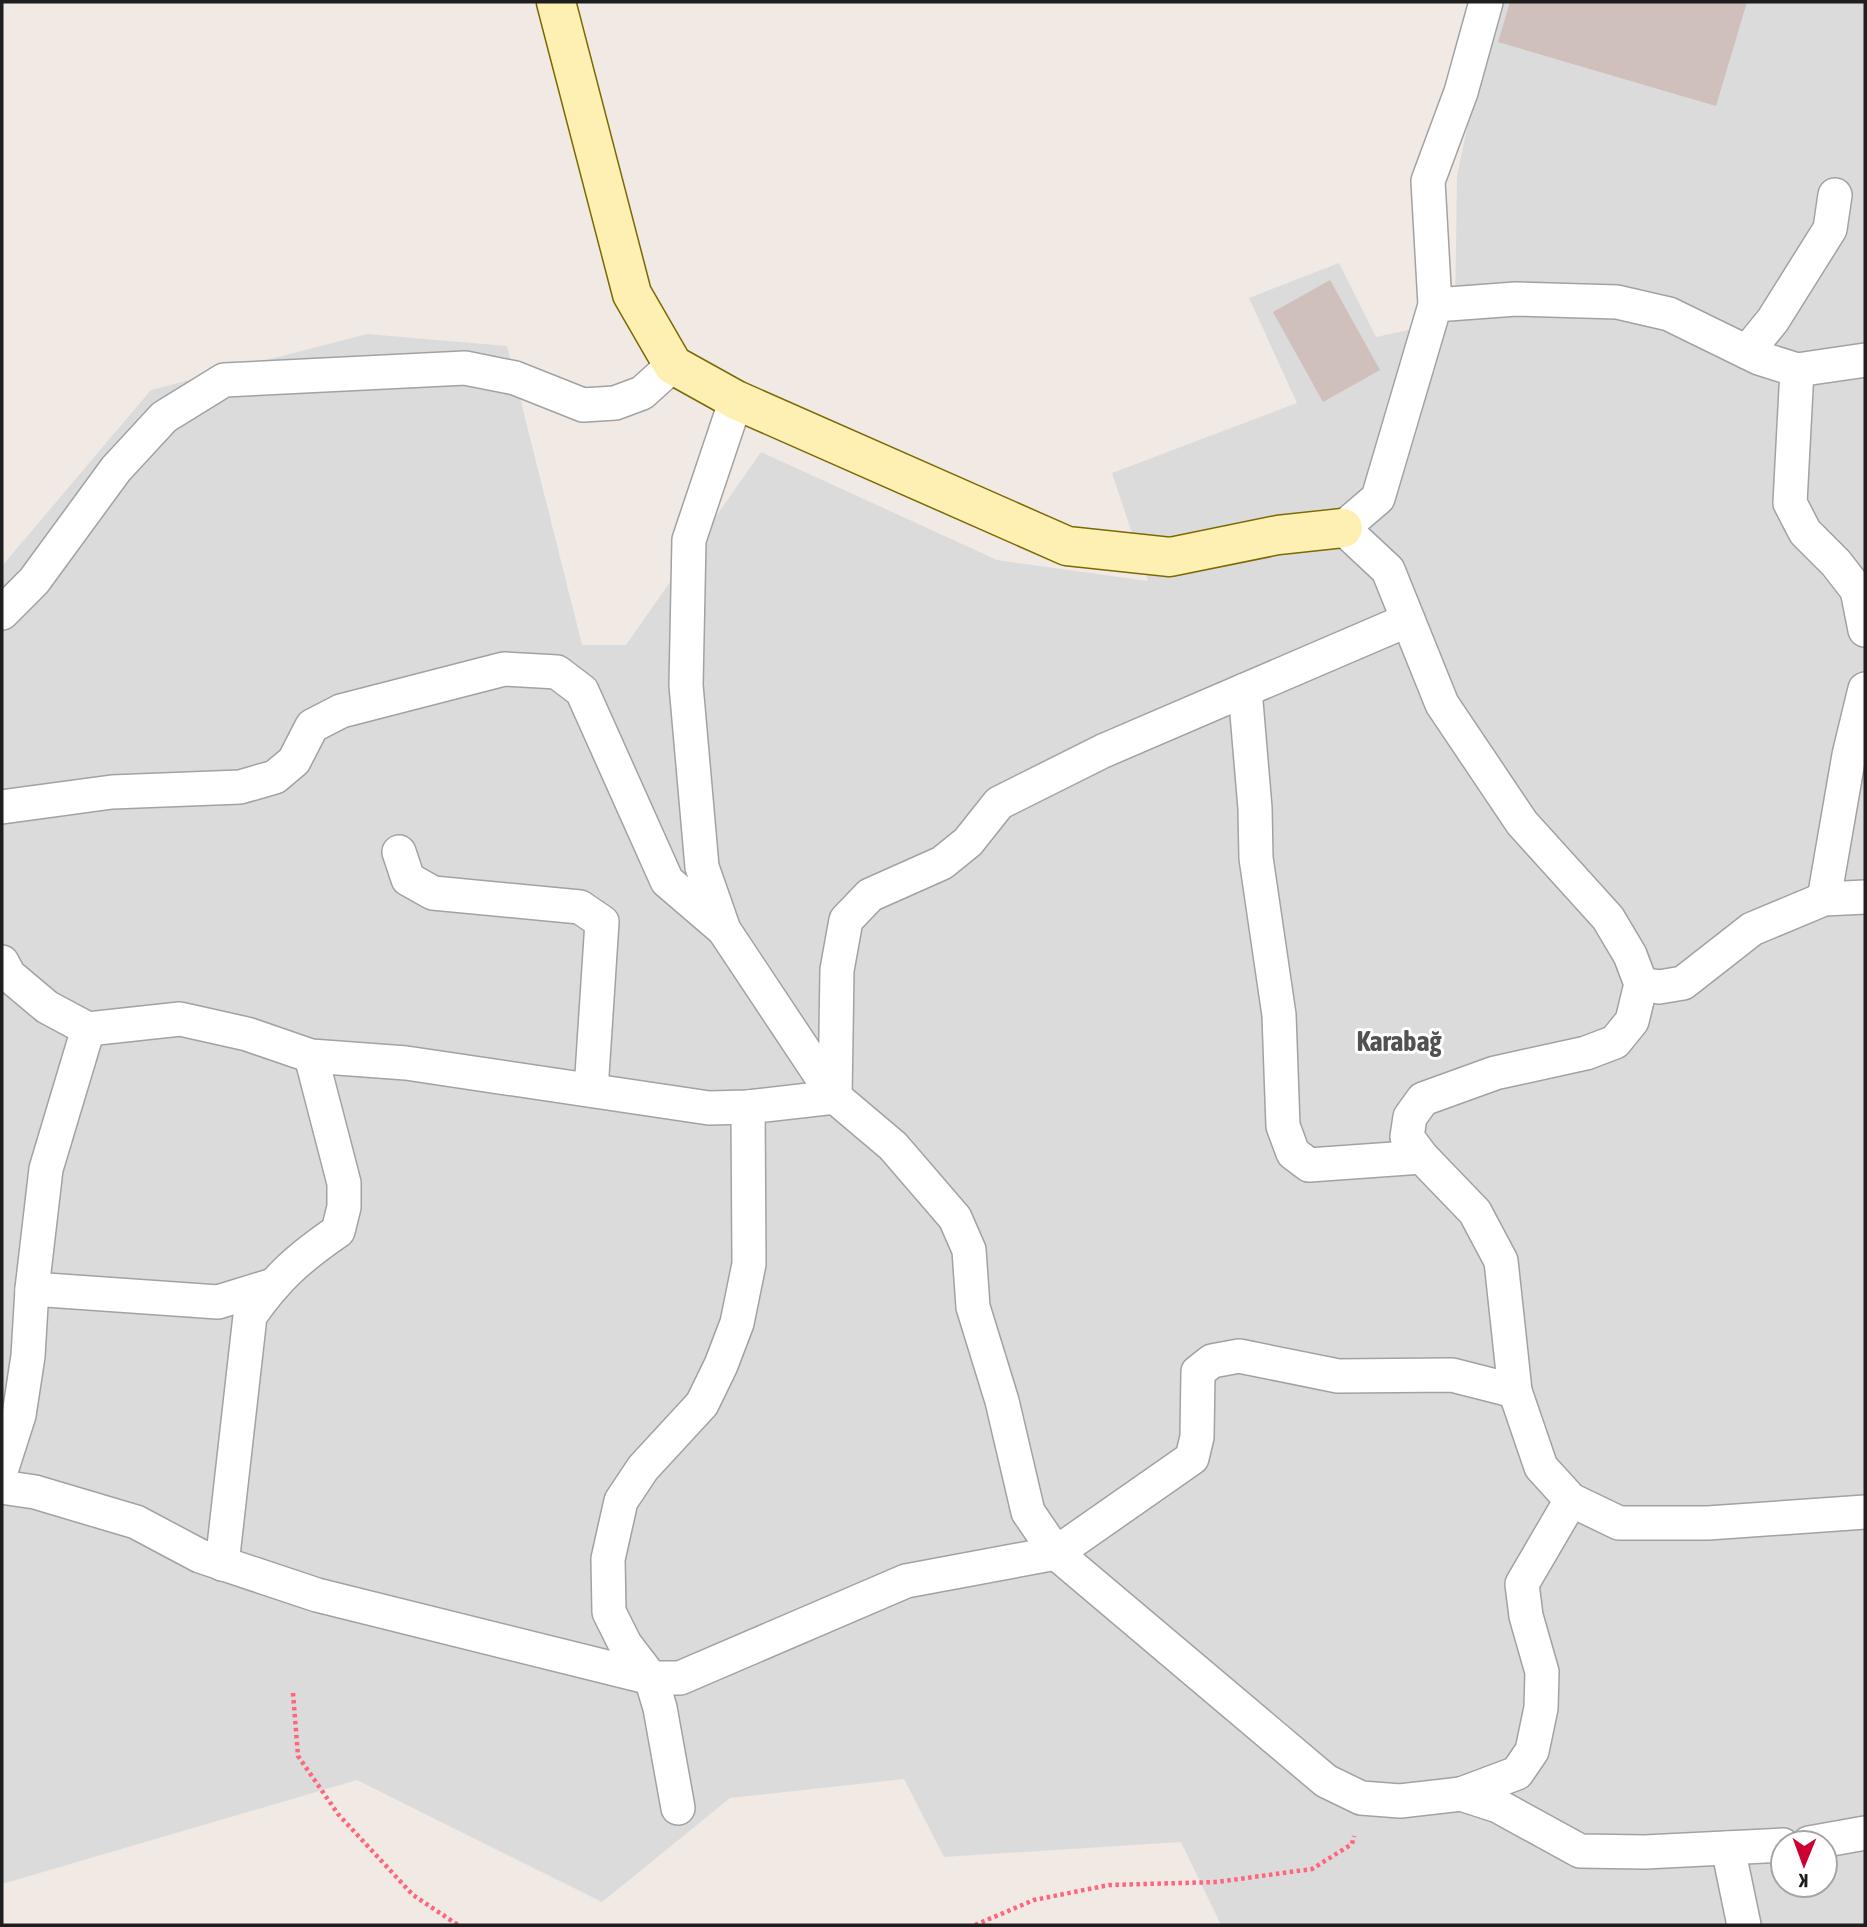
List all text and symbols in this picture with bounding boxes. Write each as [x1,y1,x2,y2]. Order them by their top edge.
district label: Karabağ [1356,1025,1443,1057]
north arrow [1769,1829,1839,1899]
text: K [1798,1870,1809,1892]

